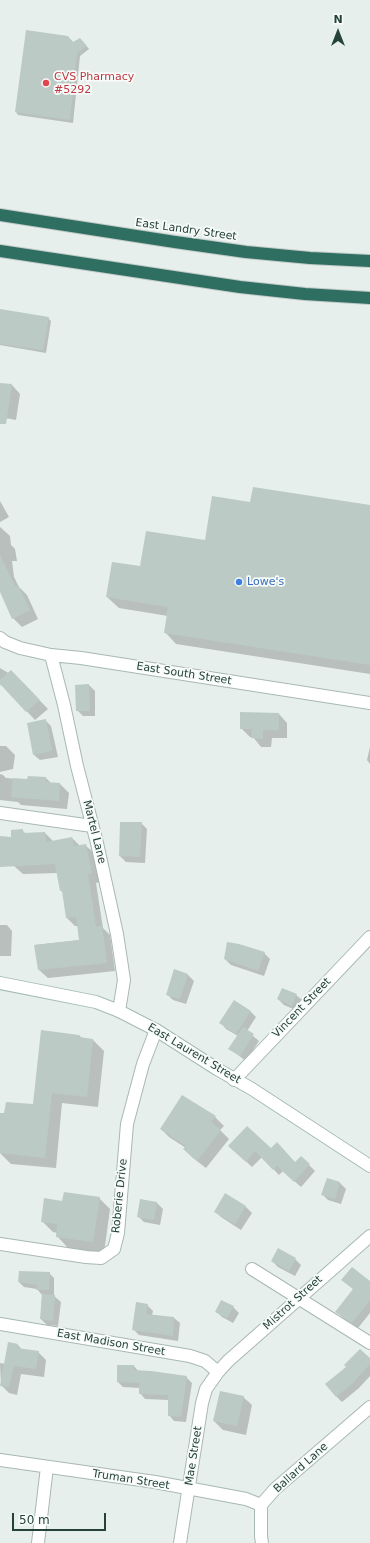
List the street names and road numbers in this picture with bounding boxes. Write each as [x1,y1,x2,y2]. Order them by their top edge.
street label: East Landry Street [135,216,237,244]
street label: East South Street [135,660,233,688]
street label: Martel Lane [80,799,108,865]
street label: Vincent Street [270,975,334,1041]
street label: East Laurent Street [145,1021,243,1087]
street label: Roberie Drive [110,1158,130,1234]
street label: Mistrot Street [261,1273,325,1333]
street label: East Madison Street [56,1327,166,1359]
street label: Mae Street [183,1425,205,1487]
street label: Ballard Lane [271,1440,331,1496]
street label: Truman Street [91,1467,171,1493]

